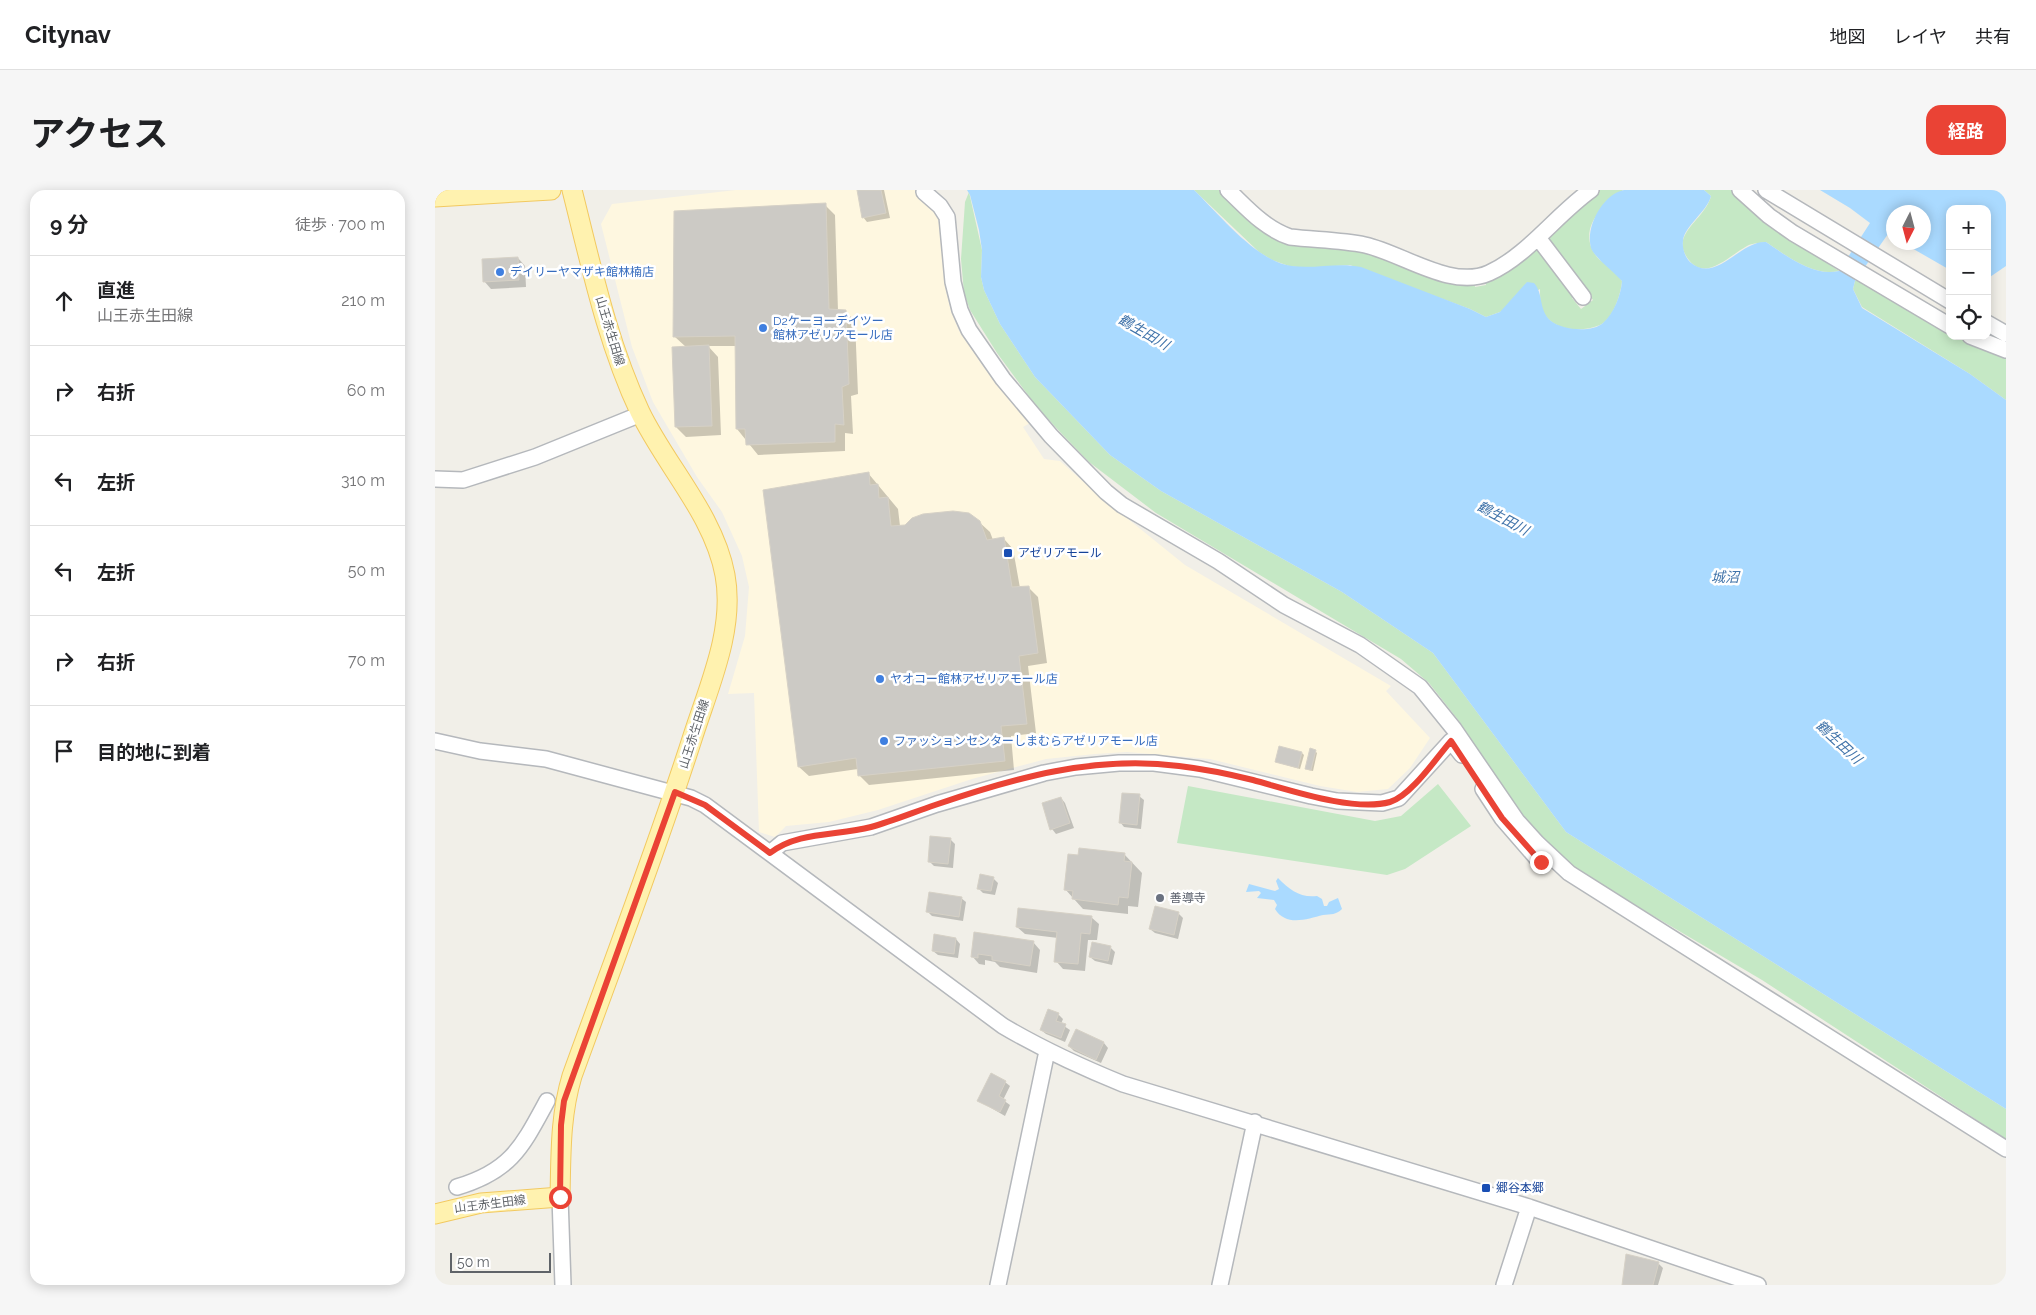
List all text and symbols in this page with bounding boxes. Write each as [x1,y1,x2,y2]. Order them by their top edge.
text: Citynav [25,20,111,49]
text: 地図 [1830,26,1866,47]
text: レイヤ [1894,26,1947,47]
text: 共有 [1975,26,2011,47]
button: 経路 [1926,105,2006,155]
text: アクセス [30,113,168,154]
north arrow [1886,205,1931,250]
map controls [1946,205,1991,340]
button: + [1946,205,1991,250]
text: 9 分 [50,212,88,237]
text: 徒歩 · 700 m [295,215,385,234]
button: − [1946,250,1991,295]
place label: デイリーヤマザキ館林楠店 [510,265,654,279]
marker: デイリーヤマザキ館林楠店 [494,266,506,278]
text: 直進 [97,279,135,301]
icon: ahead [50,287,78,315]
text: 210 m [341,291,385,310]
street label: 山王赤生田線 [593,295,627,367]
button: locate [1946,295,1991,340]
text: 山王赤生田線 [97,306,193,325]
water label: 鶴生田川 [1116,311,1174,354]
place label: D2ケーヨーデイツー 館林アゼリアモール店 [773,314,893,342]
marker: D2ケーヨーデイツー 館林アゼリアモール店 [757,322,769,334]
icon: right [50,377,78,405]
text: 右折 [97,381,135,403]
text: 60 m [347,381,385,400]
icon: left [50,467,78,495]
text: 左折 [97,471,135,493]
text: 310 m [341,471,385,490]
water label: 鶴生田川 [1475,498,1533,539]
place label: アゼリアモール [1018,546,1102,560]
marker: アゼリアモール [1002,547,1014,559]
icon: left [50,557,78,585]
text: 左折 [97,561,135,583]
text: 50 m [348,561,385,580]
water label: 城沼 [1711,569,1741,585]
icon: right [50,647,78,675]
text: 右折 [97,651,135,673]
text: 70 m [348,651,385,670]
place label: ヤオコー館林アゼリアモール店 [890,672,1058,686]
marker: ヤオコー館林アゼリアモール店 [874,673,886,685]
street label: 山王赤生田線 [676,698,712,770]
water label: 鶴生田川 [1813,717,1866,768]
place label: ファッションセンターしまむらアゼリアモール店 [894,734,1158,748]
marker: ファッションセンターしまむらアゼリアモール店 [878,735,890,747]
icon: arrive [50,737,78,765]
text: 目的地に到着 [97,741,211,763]
route end [1530,851,1553,874]
place label: 善導寺 [1170,891,1206,905]
marker: 善導寺 [1154,892,1166,904]
place label: 郷谷本郷 [1496,1181,1544,1195]
marker: 郷谷本郷 [1480,1182,1492,1194]
route start [549,1186,572,1209]
street label: 山王赤生田線 [453,1193,527,1215]
scale bar [450,1250,551,1273]
text: 50 m [457,1254,490,1270]

